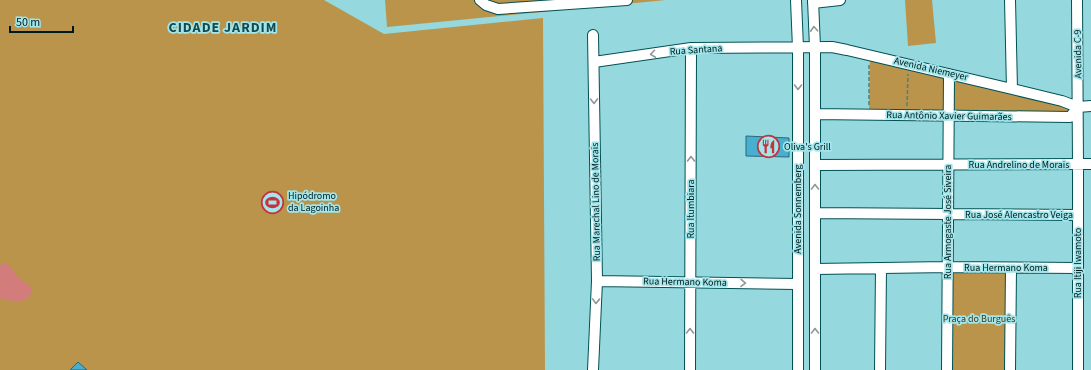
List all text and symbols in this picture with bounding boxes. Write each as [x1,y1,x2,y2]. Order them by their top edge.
scale bar [10,8,73,34]
text: 50 m [16,14,40,31]
district label: CIDADE JARDIM [169,18,278,38]
one-way arrow [810,26,818,32]
street label: Avenida C-9 [1071,29,1085,79]
street label: Rua Santana [669,41,723,59]
one-way arrow [650,49,656,58]
street label: Avenida Niemeyer [893,54,970,84]
one-way arrow [794,84,802,90]
one-way arrow [590,98,598,104]
street label: Rua Antônio Xavier Guimarães [886,108,1012,124]
restaurant icon: Oliva's Grill [755,134,781,160]
place label: Oliva's Grill [784,140,831,154]
street label: Rua Marechal Lino de Morais [588,143,604,261]
one-way arrow [687,156,695,162]
street label: Rua Andrelino de Morais [969,158,1069,172]
street label: Avenida Sonnemberg [791,164,805,254]
street label: Rua Armogaste José Siveira [941,165,955,279]
street label: Rua Itumbiara [684,179,698,239]
one-way arrow [811,184,819,190]
sports icon: Hipódromo da Lagoinha [259,189,285,215]
place label: Hipódromo da Lagoinha [288,189,339,215]
street label: Rua José Alencastro Veiga [965,208,1073,222]
street label: Rua Itiji Iwamoto [1071,228,1085,298]
street label: Rua Hermano Koma [964,261,1048,275]
street label: Rua Hermano Koma [643,274,727,290]
one-way arrow [740,279,746,287]
one-way arrow [592,298,600,304]
park label: Praça do Burguês [943,312,1015,326]
one-way arrow [686,328,694,334]
one-way arrow [811,328,819,334]

